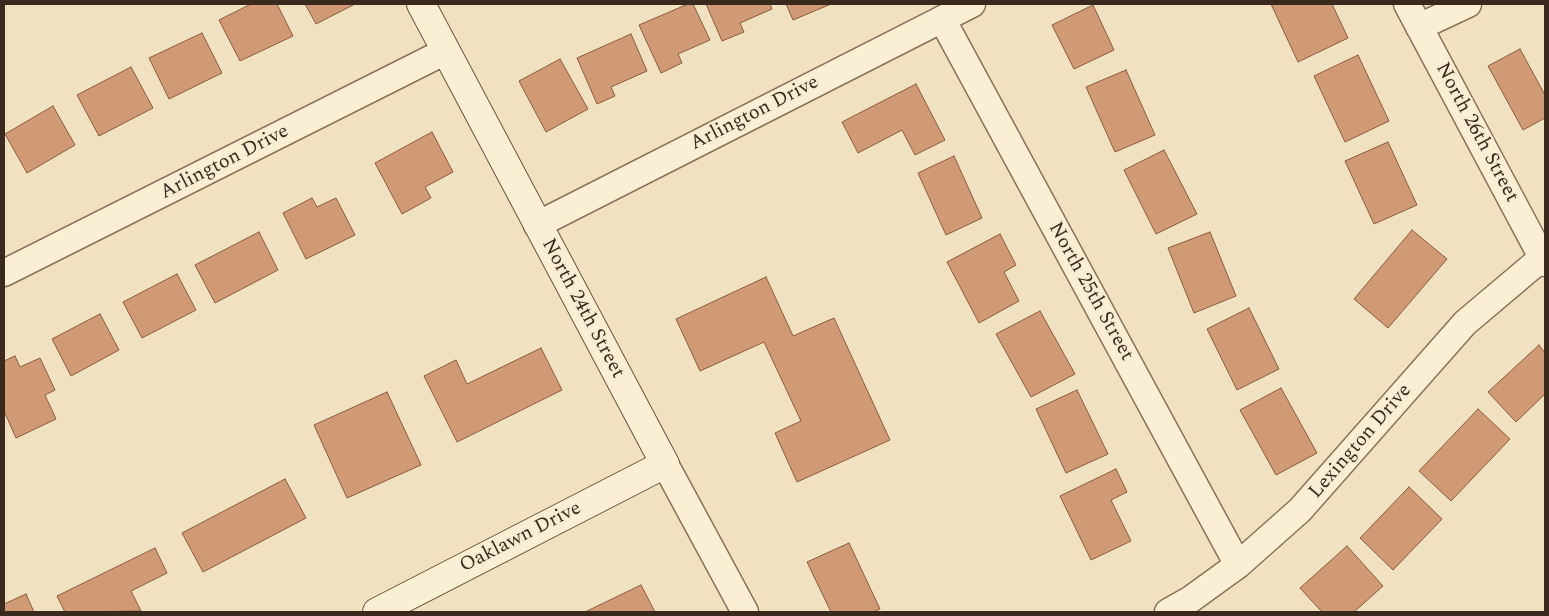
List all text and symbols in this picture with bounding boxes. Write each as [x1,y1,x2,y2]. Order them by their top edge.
street label: North 26th Street [1429,59,1523,207]
street label: Arlington Drive [687,71,823,157]
street label: Arlington Drive [157,120,293,206]
street label: North 25th Street [1042,219,1138,365]
street label: North 24th Street [535,235,629,383]
street label: Lexington Drive [1305,380,1417,504]
street label: Oaklawn Drive [456,497,586,579]

